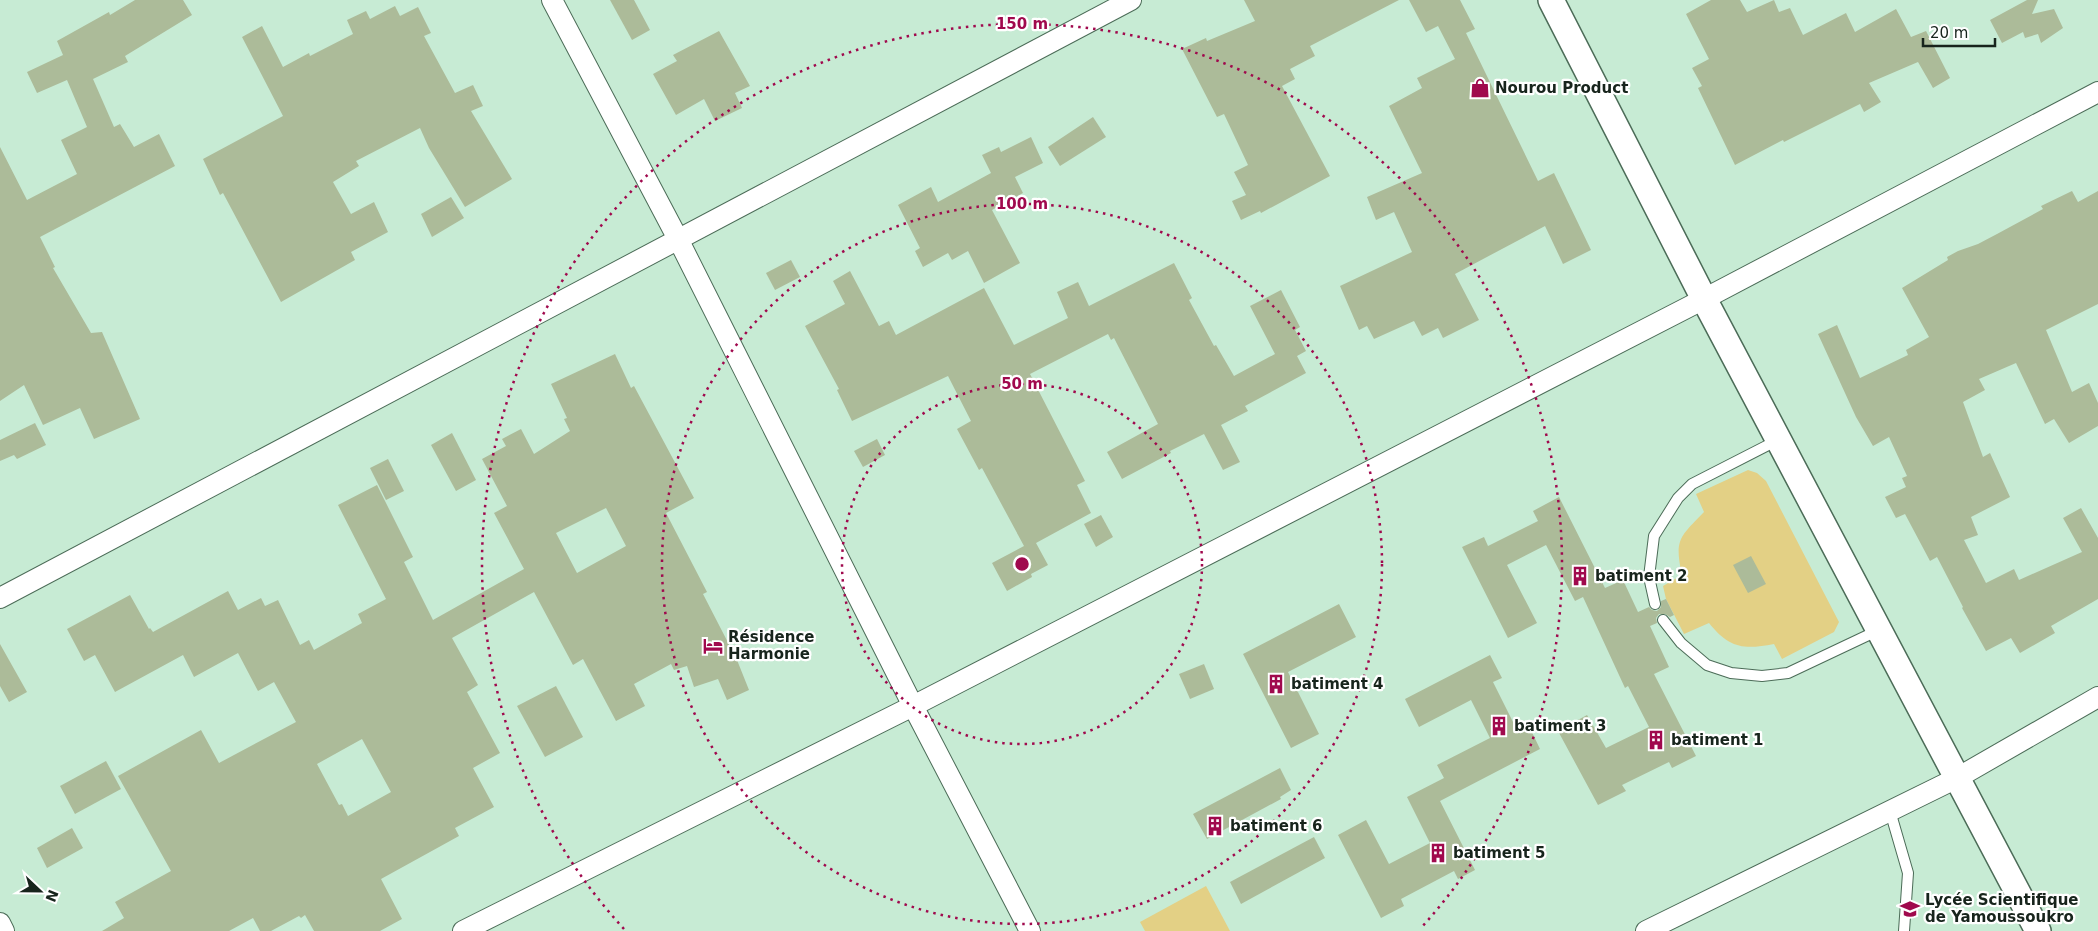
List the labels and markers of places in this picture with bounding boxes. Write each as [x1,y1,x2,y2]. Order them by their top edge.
shop icon: Nourou Product [1469,77,1491,99]
place label: Nourou Product [1495,79,1628,97]
centre of rings [1013,555,1031,573]
building icon: batiment 2 [1569,565,1591,587]
place label: batiment 2 [1595,567,1687,585]
place label: Résidence Harmonie [728,628,814,663]
hotel icon: Résidence Harmonie [702,635,724,657]
building icon: batiment 4 [1265,673,1287,695]
place label: batiment 4 [1291,675,1383,693]
building icon: batiment 3 [1488,715,1510,737]
place label: batiment 3 [1514,717,1606,735]
building icon: batiment 1 [1645,729,1667,751]
place label: batiment 1 [1671,731,1763,749]
building icon: batiment 6 [1204,815,1226,837]
place label: batiment 6 [1230,817,1322,835]
building icon: batiment 5 [1427,842,1449,864]
place label: batiment 5 [1453,844,1545,862]
place label: Lycée Scientifique de Yamoussoukro [1925,891,2079,926]
school or university icon: Lycée Scientifique de Yamoussoukro [1899,898,1921,920]

